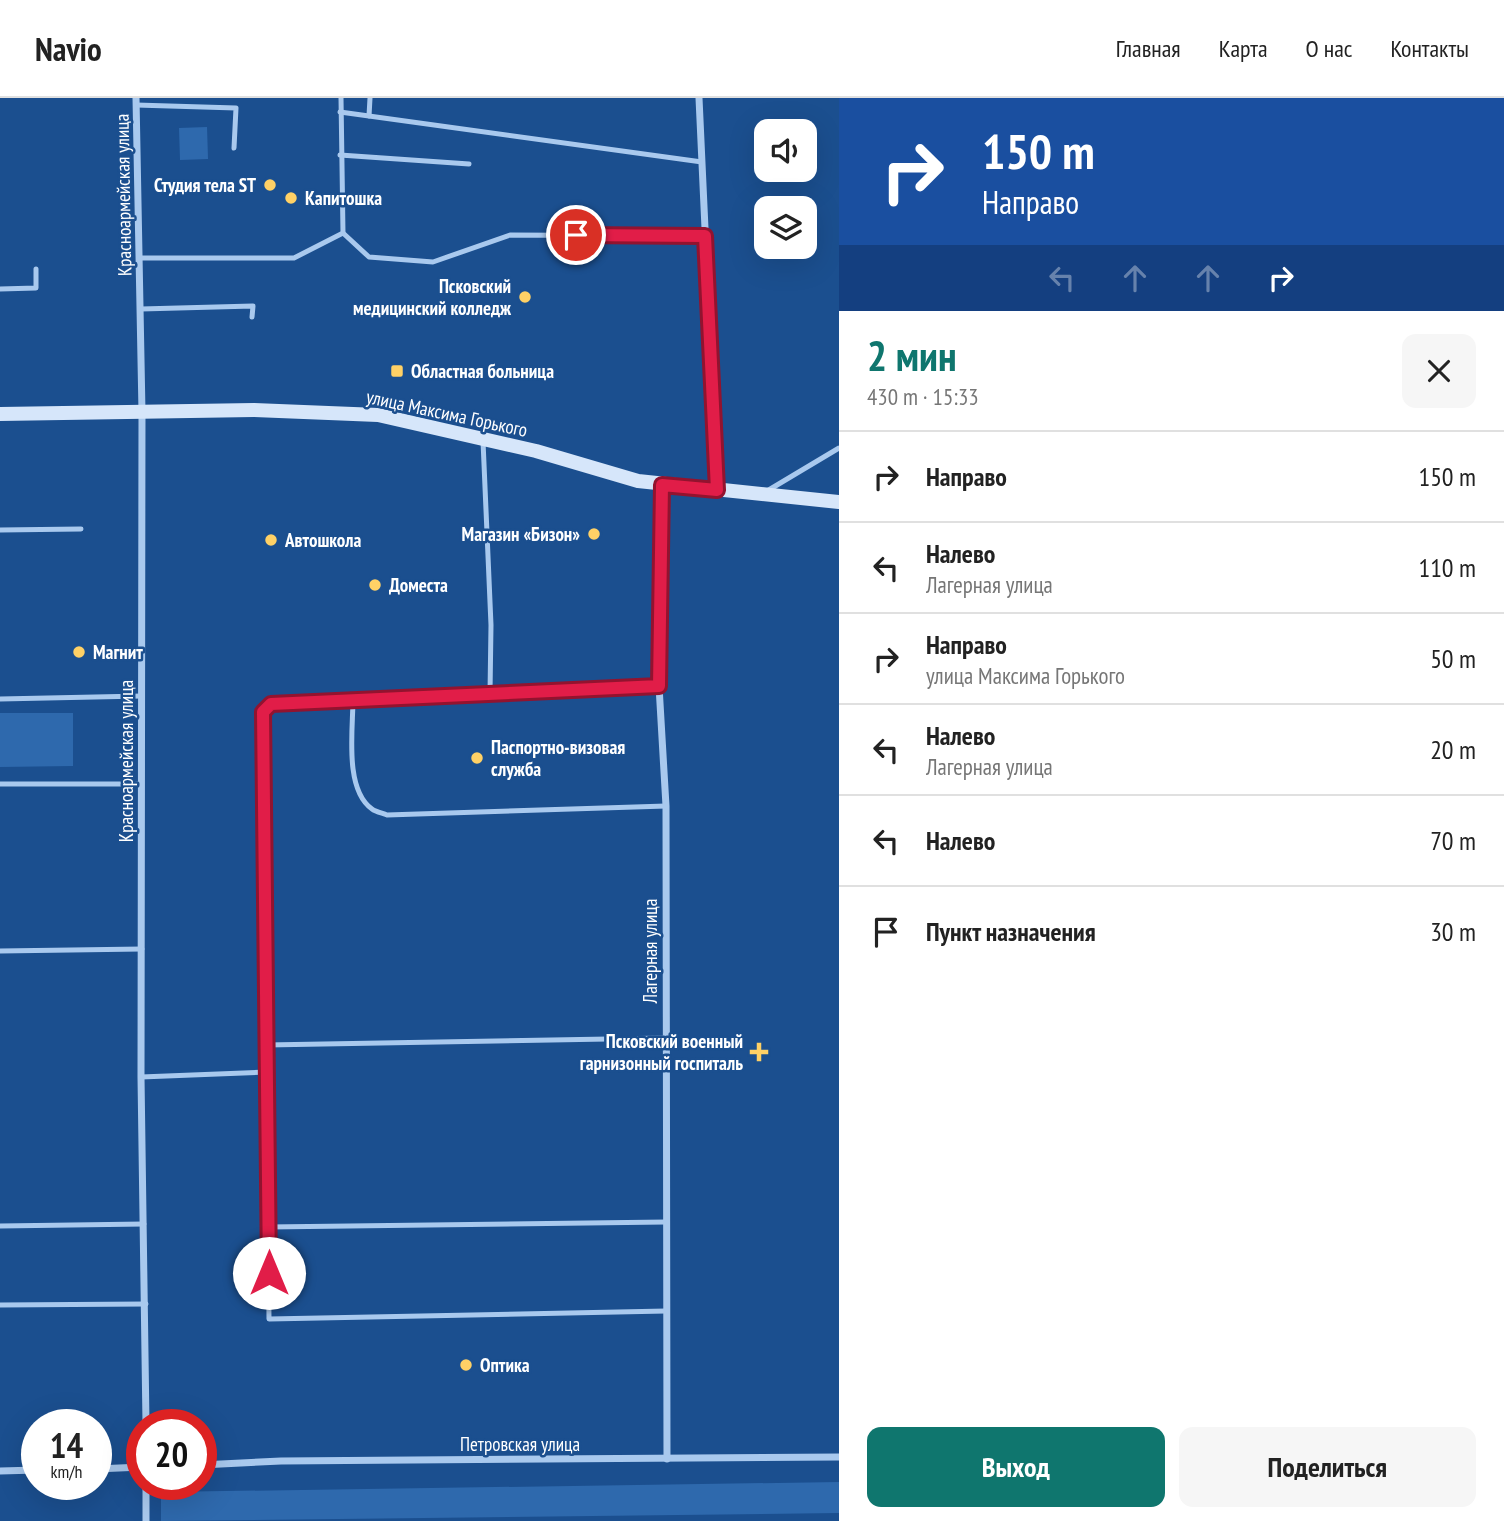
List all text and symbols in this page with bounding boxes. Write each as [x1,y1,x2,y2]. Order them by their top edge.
text: Navio [35,27,102,70]
text: Главная [1116,33,1181,64]
text: Карта [1219,33,1268,64]
text: О нас [1306,33,1352,64]
text: Контакты [1390,33,1469,64]
street label: Красноармейская улица [110,114,136,276]
map controls [754,119,817,259]
button: sound [754,119,817,182]
text: 150 m [982,119,1095,183]
icon: right [867,126,958,217]
place label: Студия тела ST [154,173,256,197]
marker: Студия тела ST [262,177,278,193]
text: Направо [982,181,1079,223]
place label: Капитошка [305,186,382,210]
marker: Капитошка [283,190,299,206]
button: layers [754,196,817,259]
pin [546,205,606,265]
icon: arrive [557,216,595,254]
icon: left [1043,259,1081,297]
icon: ahead [1116,259,1154,297]
icon: ahead [1189,259,1227,297]
icon: right [1262,259,1300,297]
place label: Псковский медицинский колледж [353,274,512,320]
marker: Псковский медицинский колледж [517,289,533,305]
text: 2 мин [867,328,957,383]
button: close [1402,334,1476,408]
place label: Областная больница [411,359,554,383]
marker: Областная больница [389,363,405,379]
text: 430 m · 15:33 [867,382,979,411]
street label: улица Максима Горького [364,384,530,442]
icon: right [867,458,905,496]
text: Направо [926,460,1007,493]
text: 150 m [1418,460,1476,493]
place label: Магазин «Бизон» [462,522,580,546]
marker: Магазин «Бизон» [586,526,602,542]
place label: Автошкола [284,528,362,552]
marker: Автошкола [263,532,279,548]
text: Налево [926,537,995,570]
icon: left [867,549,905,587]
text: 110 m [1418,551,1476,584]
text: Лагерная улица [926,570,1053,599]
place label: Доместа [389,573,448,597]
marker: Доместа [367,577,383,593]
text: Направо [926,628,1007,661]
place label: Магнит [93,640,143,664]
icon: right [867,640,905,678]
text: 50 m [1430,642,1476,675]
marker: Магнит [71,644,87,660]
text: улица Максима Горького [926,661,1125,690]
street label: Красноармейская улица [114,680,138,842]
text: Налево [926,719,995,752]
icon: left [867,731,905,769]
text: 20 m [1430,733,1476,766]
place label: Паспортно-визовая служба [491,735,625,781]
marker: Паспортно-визовая служба [469,750,485,766]
text: Лагерная улица [926,752,1053,781]
icon: left [867,822,905,860]
text: Налево [926,824,995,857]
text: 70 m [1430,824,1476,857]
street label: Лагерная улица [638,899,662,1004]
icon: arrive [867,913,905,951]
text: Пункт назначения [926,915,1096,948]
text: 30 m [1430,915,1476,948]
place label: Псковский военный гарнизонный госпиталь [580,1029,743,1075]
marker: Псковский военный гарнизонный госпиталь [749,1042,769,1062]
position arrow [232,1236,306,1310]
place label: Оптика [480,1353,530,1377]
marker: Оптика [458,1357,474,1373]
speed limit sign: 20 [126,1409,217,1500]
text: 14 [50,1422,83,1468]
button: Выход [867,1427,1165,1507]
button: Поделиться [1179,1427,1476,1507]
street label: Петровская улица [460,1432,580,1456]
text: km/h [51,1460,82,1483]

